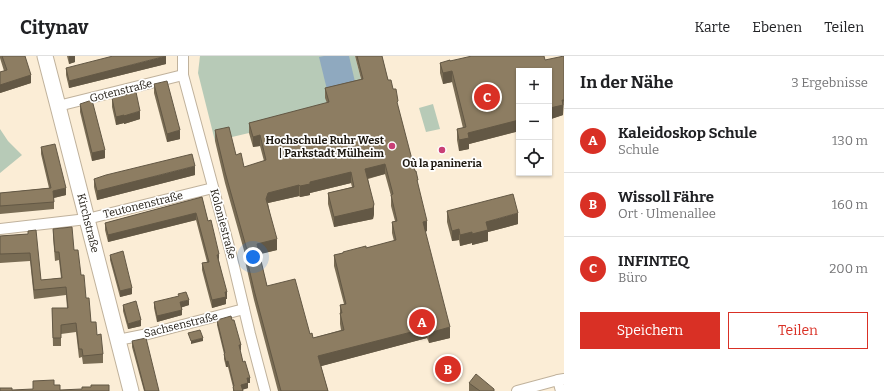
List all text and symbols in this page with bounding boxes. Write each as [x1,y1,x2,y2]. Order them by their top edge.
text: Citynav [20,16,88,39]
text: Karte [695,19,730,36]
text: Ebenen [752,19,802,36]
text: Teilen [824,19,864,36]
map controls [516,68,552,176]
button: + [516,68,552,104]
text: In der Nähe [580,72,673,93]
text: 3 Ergebnisse [791,75,868,90]
street label: Gotenstraße [88,77,154,105]
pin: C [474,82,500,112]
button: − [516,104,552,140]
text: Kaleidoskop Schule [618,124,757,142]
text: A [588,133,598,148]
text: 130 m [832,133,868,148]
place label: Hochschule Ruhr West | Parkstadt Mülheim [266,134,385,160]
button: locate [516,140,552,176]
marker: Hochschule Ruhr West | Parkstadt Mülheim [387,141,397,151]
text: Schule [618,142,659,157]
marker: Où la panineria [437,145,447,155]
place label: Où la panineria [402,157,483,170]
street label: Koloniestraße [207,187,239,261]
text: Wissoll Fähre [618,188,714,206]
street label: Teutonenstraße [102,189,184,221]
street label: Kirchstraße [74,192,102,254]
text: B [589,197,597,212]
text: 160 m [832,197,868,212]
text: Ort · Ulmenallee [618,206,716,221]
your location [243,247,263,267]
text: INFINTEQ [618,252,689,270]
text: C [589,261,597,276]
text: 200 m [829,261,868,276]
text: Büro [618,270,647,285]
pin: A [409,307,435,337]
street label: Sachsenstraße [143,310,219,340]
button: Speichern [580,312,720,349]
button: Teilen [728,312,868,349]
pin: B [435,354,461,384]

